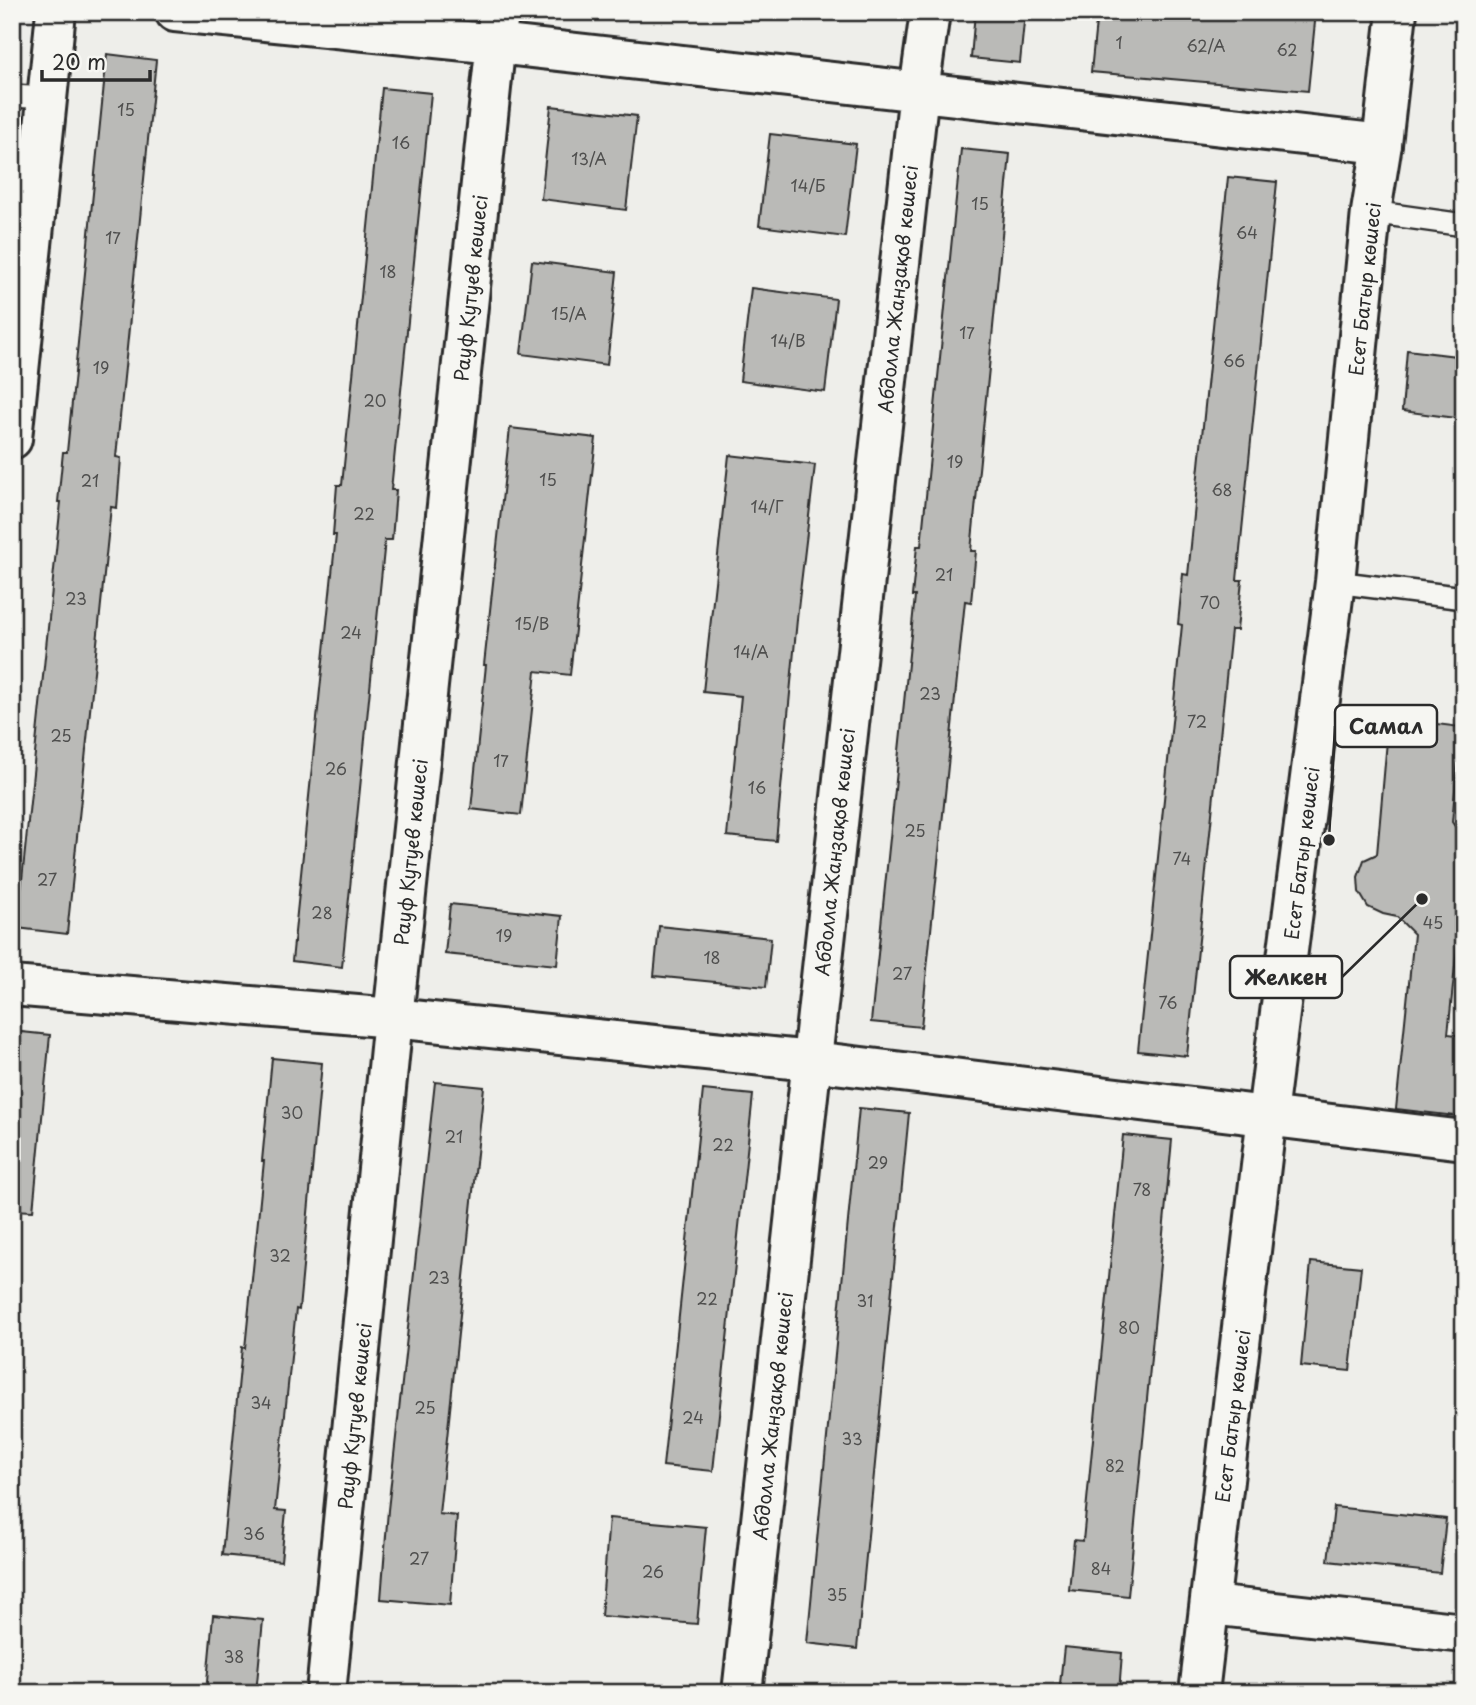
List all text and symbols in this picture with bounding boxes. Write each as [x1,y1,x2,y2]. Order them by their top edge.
house number: 1 [1115,30,1123,54]
house number: 62/А [1187,33,1225,57]
house number: 62 [1276,37,1298,61]
scale bar [42,38,150,82]
text: 20 m [52,45,106,77]
house number: 15 [117,97,135,121]
house number: 16 [392,130,410,154]
house number: 13/А [571,146,607,170]
street label: Абдолла Жанзақов көшесі [870,164,924,414]
house number: 14/Б [791,173,825,197]
house number: 15 [971,191,989,215]
street label: Рауф Кутуев көшесі [446,193,494,383]
street label: Есет Батыр көшесі [1341,201,1387,377]
house number: 64 [1236,220,1258,244]
house number: 17 [105,225,121,249]
house number: 18 [379,259,397,283]
house number: 15/А [551,301,587,325]
house number: 17 [959,320,975,344]
house number: 14/В [771,328,805,352]
house number: 66 [1223,348,1245,372]
house number: 19 [93,355,109,379]
house number: 20 [364,388,386,412]
house number: 19 [947,449,963,473]
house number: 15 [539,467,557,491]
house number: 21 [81,468,99,492]
house number: 68 [1211,477,1233,501]
house number: 14/Г [750,494,784,518]
house number: 22 [353,501,375,525]
house number: 21 [935,562,953,586]
house number: 23 [65,586,87,610]
house number: 70 [1200,590,1220,614]
house number: 15/В [515,611,549,635]
house number: 24 [340,620,362,644]
house number: 14/А [733,639,769,663]
house number: 23 [919,681,941,705]
callout: Самал [1335,705,1437,747]
house number: 72 [1187,709,1207,733]
text: Самал [1349,709,1423,741]
house number: 25 [50,723,72,747]
street label: Абдолла Жанзақов көшесі [807,727,861,977]
house number: 17 [493,748,509,772]
house number: 26 [325,756,347,780]
street label: Рауф Кутуев көшесі [386,757,434,947]
street label: Есет Батыр көшесі [1276,765,1326,941]
house number: 16 [748,775,766,799]
house number: 25 [904,818,926,842]
house number: 74 [1173,846,1191,870]
house number: 27 [37,867,57,891]
house number: 28 [311,900,333,924]
house number: 45 [1423,910,1443,934]
house number: 19 [496,923,512,947]
house number: 18 [703,945,721,969]
callout: Желкен [1230,956,1342,998]
text: Желкен [1244,960,1328,992]
house number: 27 [892,961,912,985]
house number: 76 [1158,990,1178,1014]
house number: 30 [281,1100,303,1124]
house number: 21 [445,1124,463,1148]
house number: 22 [712,1132,734,1156]
house number: 29 [868,1150,888,1174]
house number: 78 [1133,1177,1151,1201]
house number: 32 [269,1243,291,1267]
house number: 23 [428,1265,450,1289]
house number: 22 [696,1286,718,1310]
house number: 31 [857,1288,873,1312]
street label: Абдолла Жанзақов көшесі [745,1291,799,1541]
house number: 80 [1118,1315,1140,1339]
street label: Рауф Кутуев көшесі [330,1321,378,1511]
street label: Есет Батыр көшесі [1207,1328,1257,1504]
house number: 34 [250,1390,272,1414]
house number: 25 [414,1395,436,1419]
house number: 24 [682,1405,704,1429]
house number: 33 [841,1426,863,1450]
house number: 82 [1105,1453,1125,1477]
house number: 36 [243,1521,265,1545]
house number: 27 [409,1546,429,1570]
house number: 84 [1091,1556,1111,1580]
house number: 26 [642,1559,664,1583]
house number: 35 [827,1582,847,1606]
house number: 38 [224,1644,244,1668]

